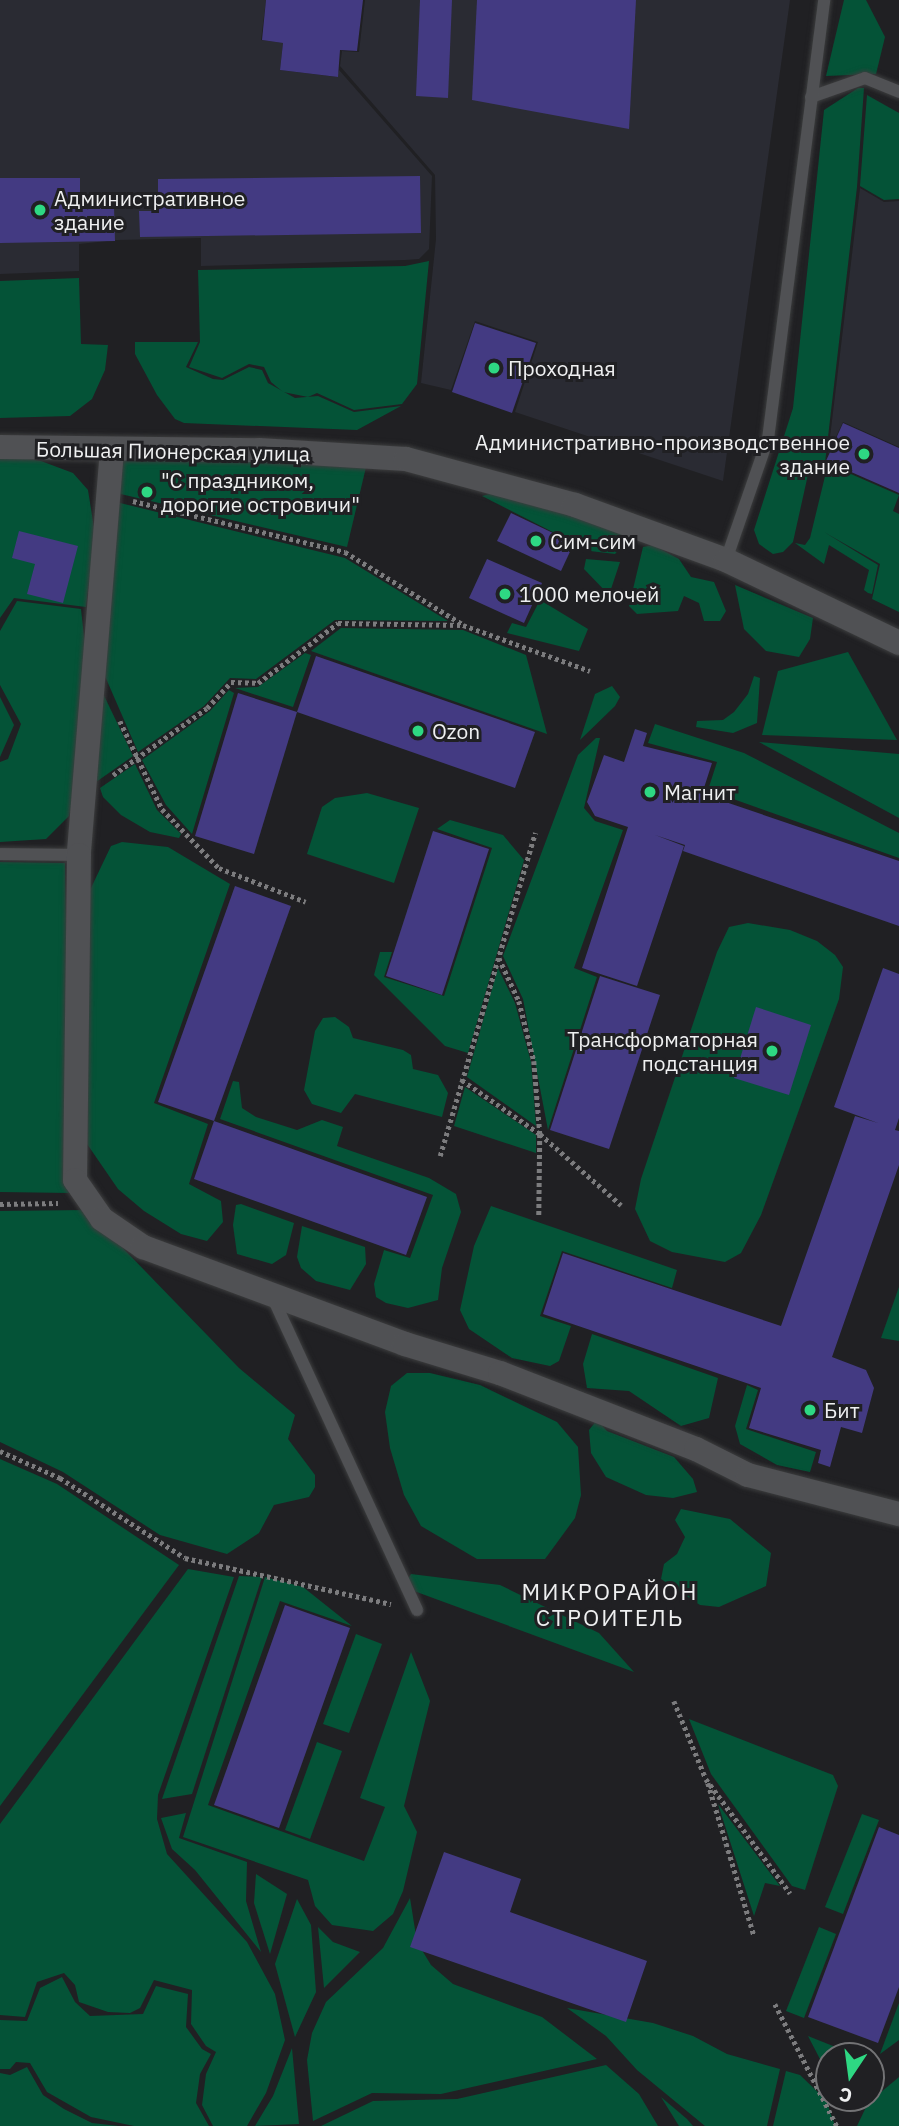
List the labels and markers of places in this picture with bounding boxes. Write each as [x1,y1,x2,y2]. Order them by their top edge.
place label: Административное здание [54,185,245,235]
marker: Административное здание [32,202,48,218]
place label: Проходная [508,355,616,381]
marker: Проходная [486,360,502,376]
place label: Административно-производственное здание [475,429,850,479]
marker: Административно-производственное здание [856,446,872,462]
place label: "С праздником, дорогие островичи" [161,467,360,517]
marker: "С праздником, дорогие островичи" [139,484,155,500]
place label: Сим-сим [550,528,636,554]
marker: Сим-сим [528,533,544,549]
place label: 1000 мелочей [519,581,659,607]
marker: 1000 мелочей [497,586,513,602]
place label: Ozon [432,718,480,744]
marker: Ozon [410,723,426,739]
place label: Магнит [664,779,736,805]
marker: Магнит [642,784,658,800]
place label: Трансформаторная подстанция [567,1026,758,1076]
marker: Трансформаторная подстанция [764,1043,780,1059]
place label: Бит [824,1397,860,1423]
marker: Бит [802,1402,818,1418]

